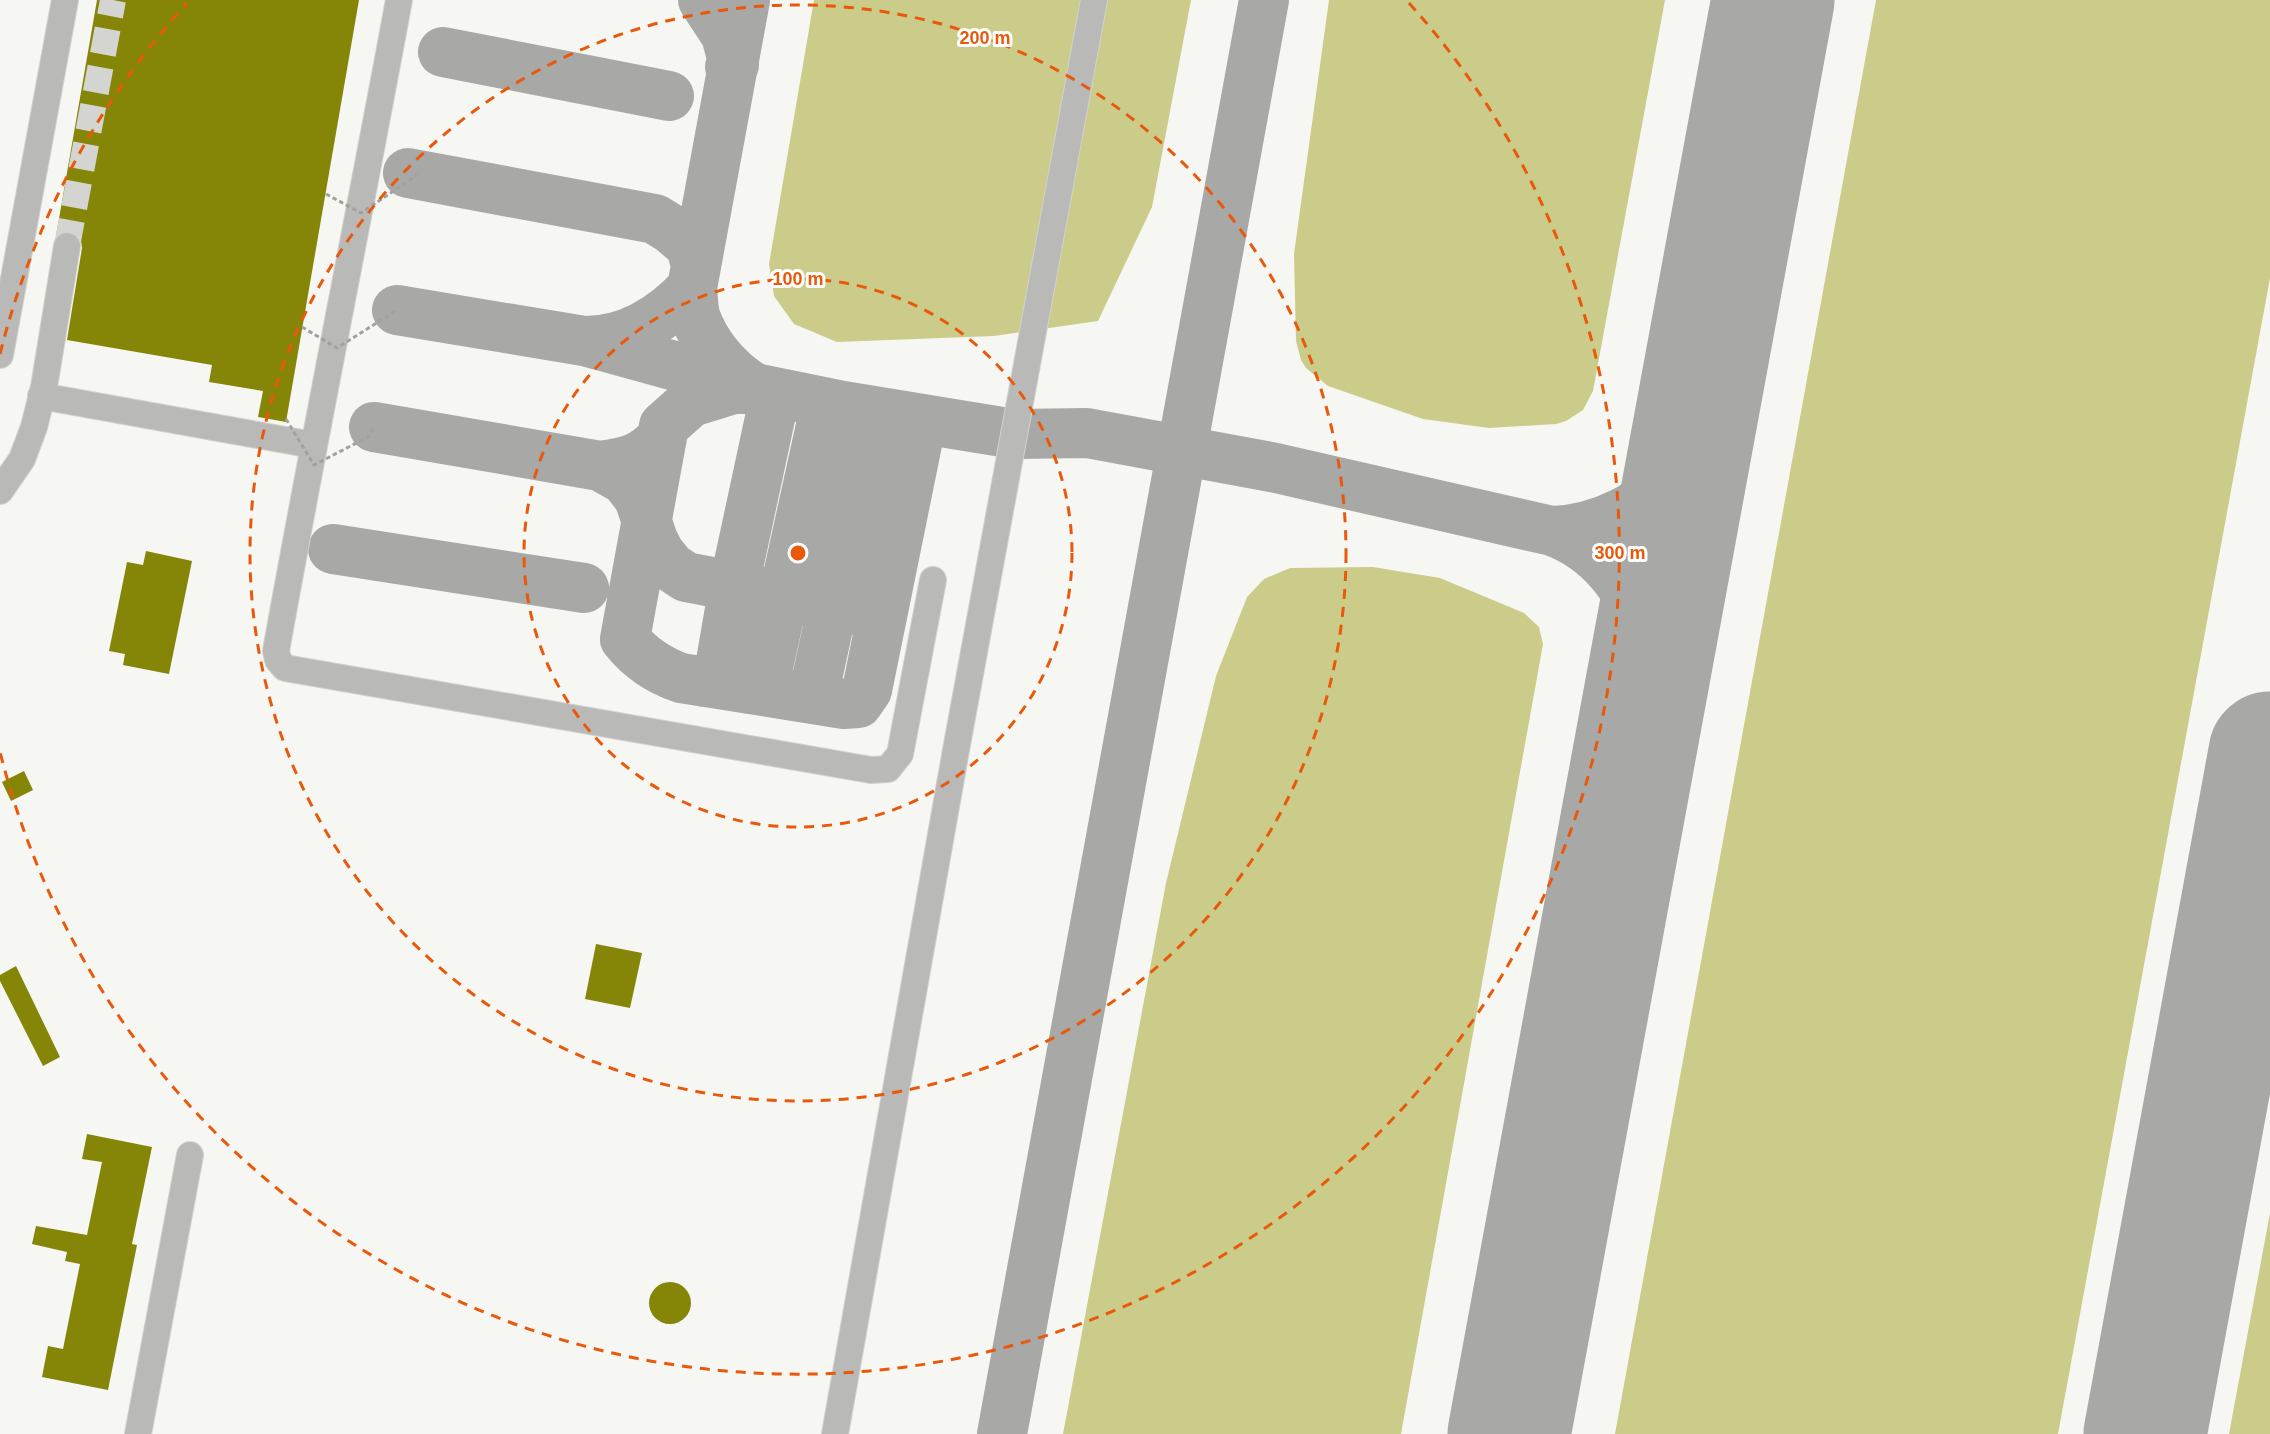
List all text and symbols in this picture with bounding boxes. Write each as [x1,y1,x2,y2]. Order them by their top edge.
text: 200 m [959,28,1011,48]
text: 100 m [772,269,824,289]
centre of rings [788,543,808,563]
text: 300 m [1594,543,1646,563]

